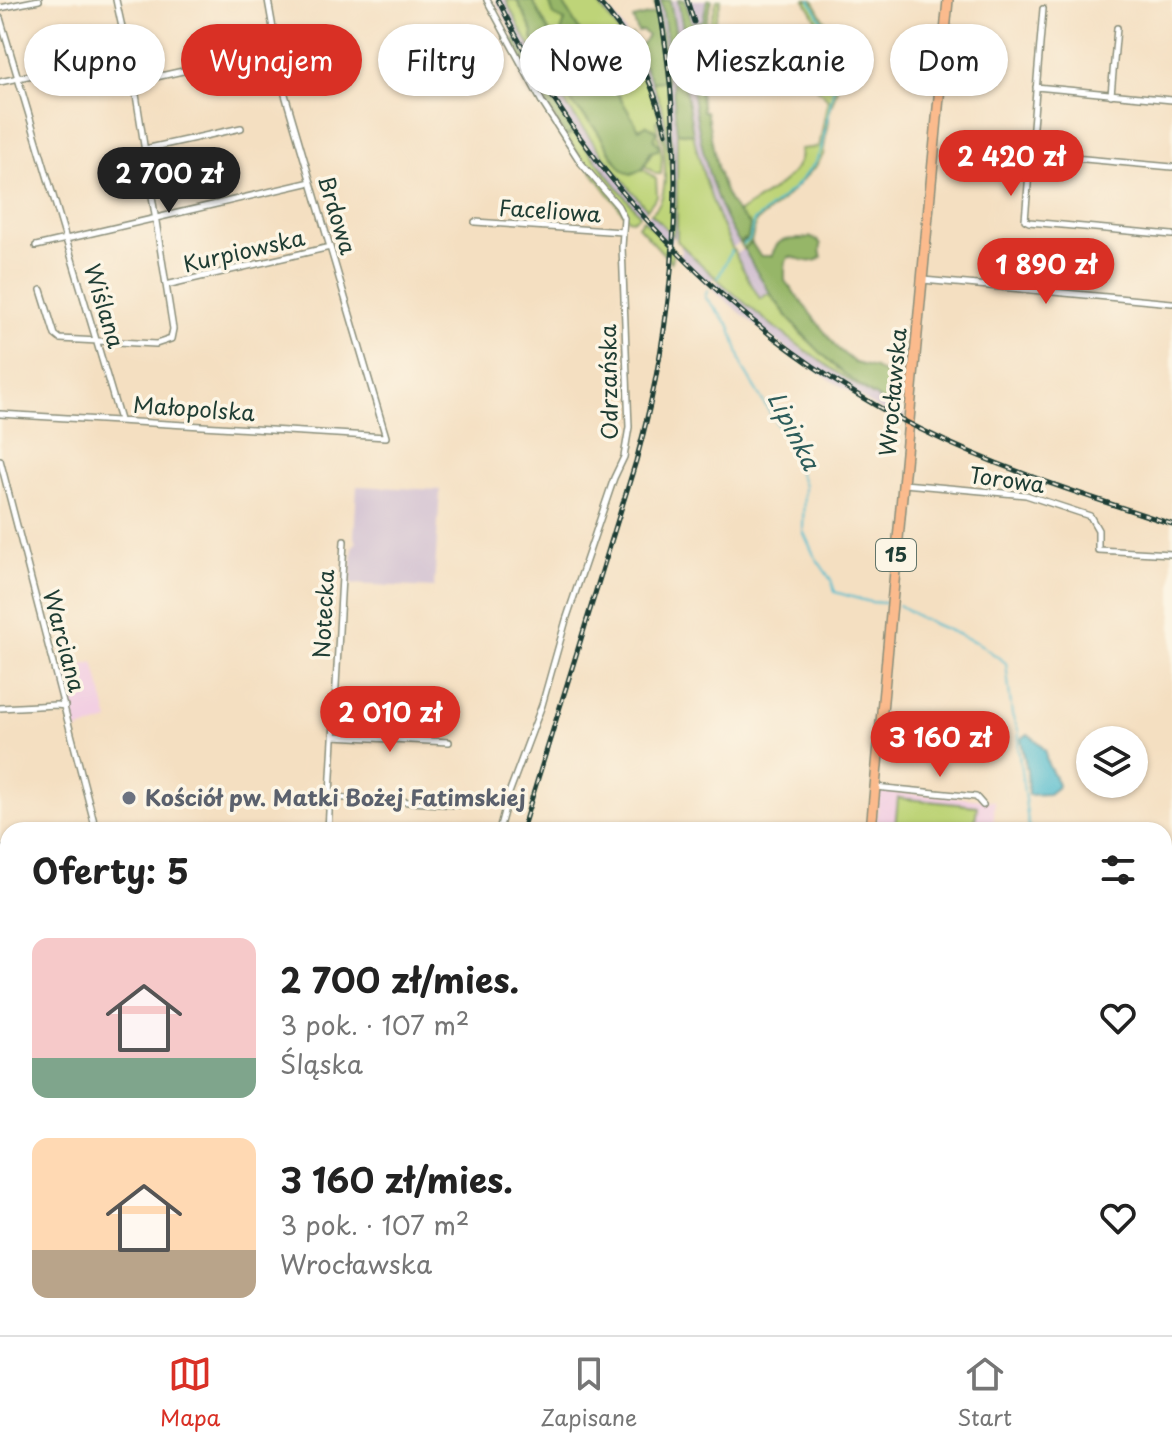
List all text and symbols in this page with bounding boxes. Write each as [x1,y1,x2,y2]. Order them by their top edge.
chip: Kupno [24,24,165,96]
chip: Wynajem [181,24,362,96]
chip: Filtry [378,24,504,96]
chip: Nowe [520,24,651,96]
chip: Mieszkanie [667,24,874,96]
chip: Dom [890,24,1008,96]
pin: 2 420 zł [928,130,1094,198]
text: 2 420 zł [957,136,1065,175]
pin: 2 700 zł [86,147,252,215]
text: 2 700 zł [115,153,223,192]
street label: Brdowa [311,171,366,259]
street label: Faceliowa [498,189,603,230]
street label: Kurpiowska [180,219,308,280]
pin: 1 890 zł [963,238,1129,306]
text: 1 890 zł [995,244,1097,283]
street label: Wiślana [77,259,134,352]
street label: Odrzańska [590,324,625,440]
street label: Wrocławska [869,326,914,457]
water label: Lipinka [760,385,830,477]
street label: Małopolska [132,387,256,428]
street label: Torowa [968,457,1047,500]
road number: 15 [876,539,916,571]
street label: Notecka [304,568,341,659]
street label: Warciana [36,586,95,696]
pin: 2 010 zł [307,686,473,754]
text: 2 010 zł [338,692,442,731]
pin: 3 160 zł [857,711,1023,779]
text: 3 160 zł [889,717,991,756]
map controls [1076,726,1148,798]
button: layers [1076,726,1148,798]
place label: Kościół pw. Matki Bożej Fatimskiej [145,780,526,813]
marker: Kościół pw. Matki Bożej Fatimskiej [120,789,138,807]
text: Oferty: 5 [32,844,189,896]
icon: filters [1096,848,1140,892]
text: 2 700 zł/mies. [280,953,519,1005]
icon: home [96,970,192,1066]
icon: heart [1096,996,1140,1040]
text: 3 pok. · 107 m² [280,1005,469,1044]
text: Śląska [280,1044,363,1083]
text: 3 160 zł/mies. [280,1153,513,1205]
icon: home [96,1170,192,1266]
icon: heart [1096,1196,1140,1240]
text: 3 pok. · 107 m² [280,1205,469,1244]
text: Wrocławska [280,1244,432,1283]
tab: Mapa [160,1352,220,1433]
tab: Zapisane [540,1352,637,1433]
tab: Start [957,1352,1012,1433]

